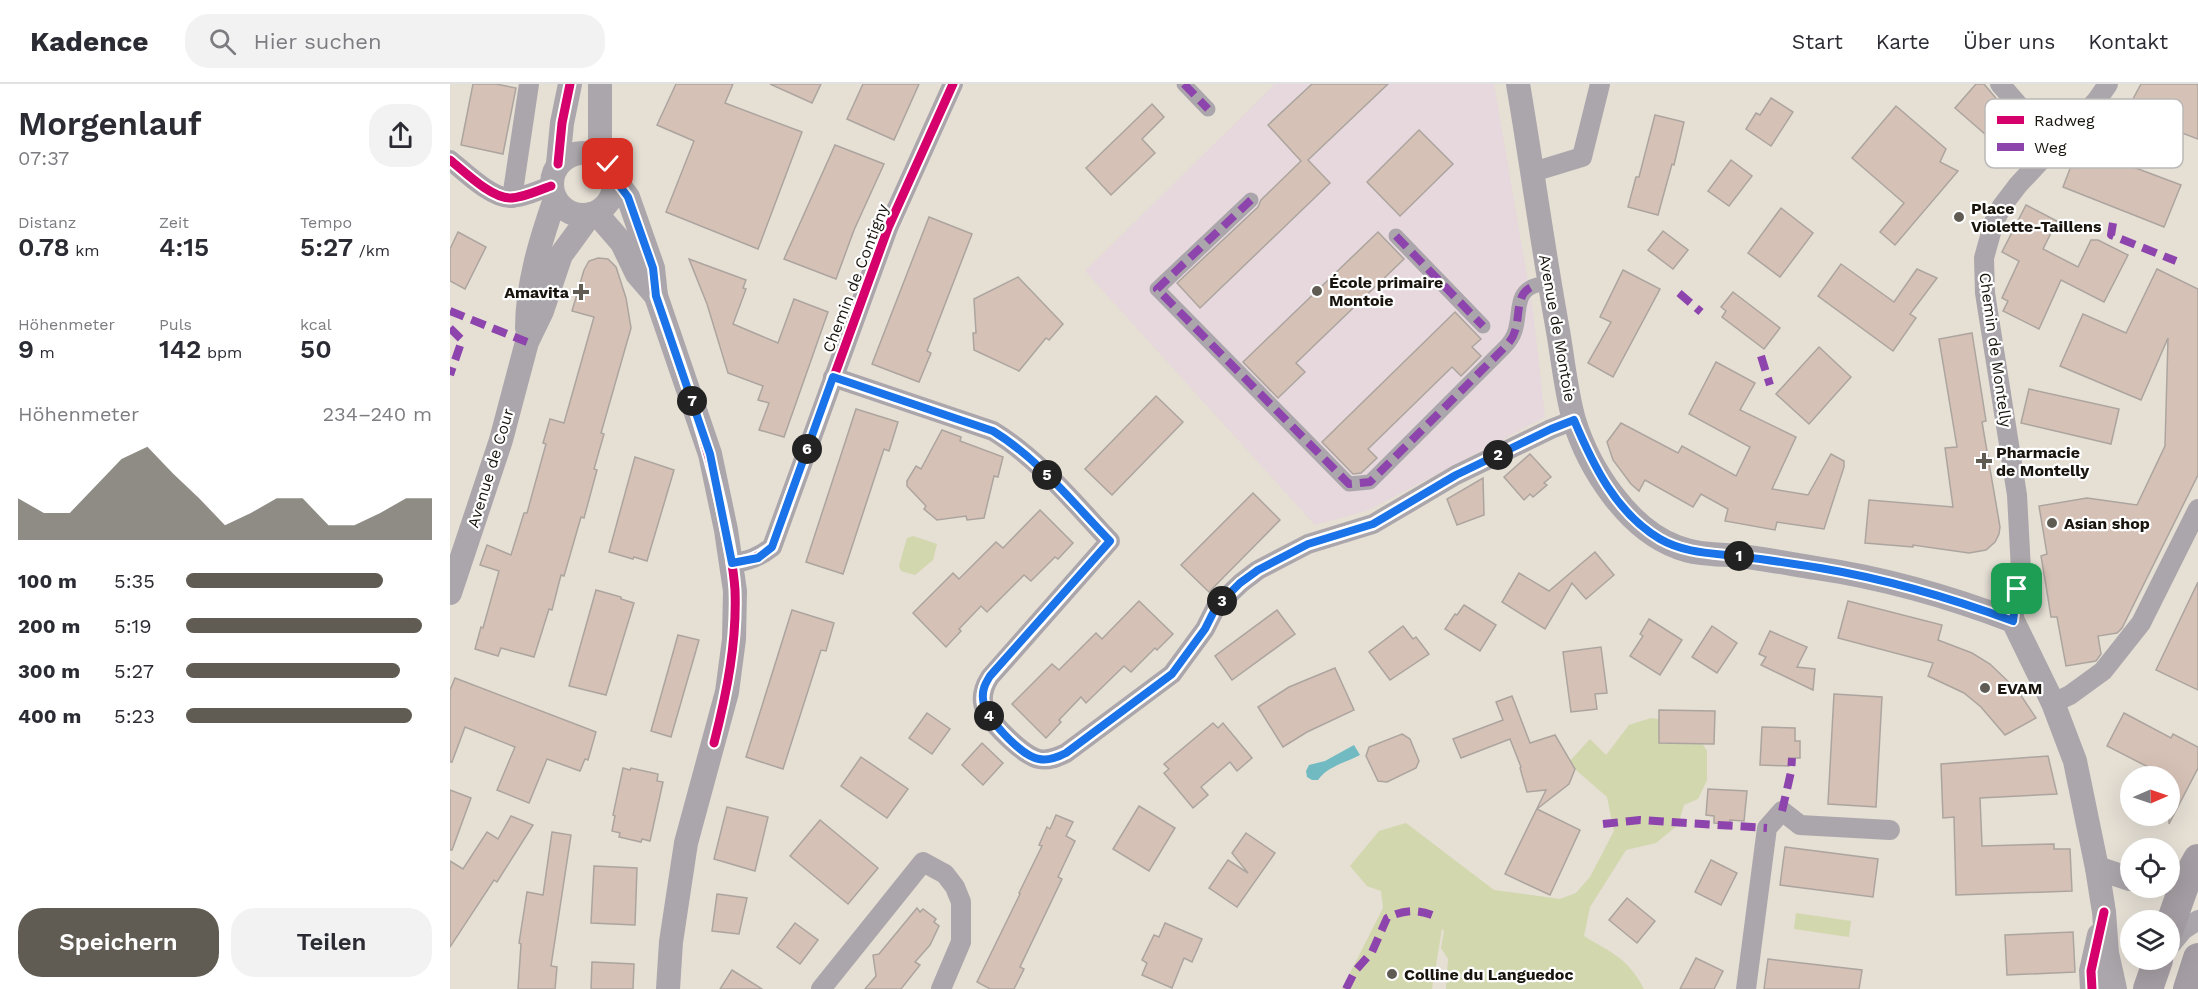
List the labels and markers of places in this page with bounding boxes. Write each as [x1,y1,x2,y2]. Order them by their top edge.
pin [582,138,633,189]
place label: Place Violette-Taillens [1971,199,2102,236]
marker: Place Violette-Taillens [1952,210,1966,224]
place label: École primaire Montoie [1329,273,1443,310]
place label: Amavita [504,283,570,302]
marker: École primaire Montoie [1310,284,1324,298]
marker: Amavita [574,285,588,299]
pin: 7 [677,386,707,416]
pin: 6 [792,434,822,464]
pin: 2 [1483,440,1513,470]
place label: Pharmacie de Montelly [1996,443,2090,480]
marker: Pharmacie de Montelly [1977,454,1991,468]
pin: 5 [1032,460,1062,490]
place label: Asian shop [2064,514,2150,533]
marker: Asian shop [2045,516,2059,530]
pin: 1 [1724,541,1754,571]
pin [1991,563,2042,614]
pin: 3 [1207,586,1237,616]
place label: EVAM [1997,679,2042,698]
marker: EVAM [1978,681,1992,695]
pin: 4 [974,701,1004,731]
place label: Colline du Languedoc [1404,965,1574,984]
marker: Colline du Languedoc [1385,967,1399,981]

